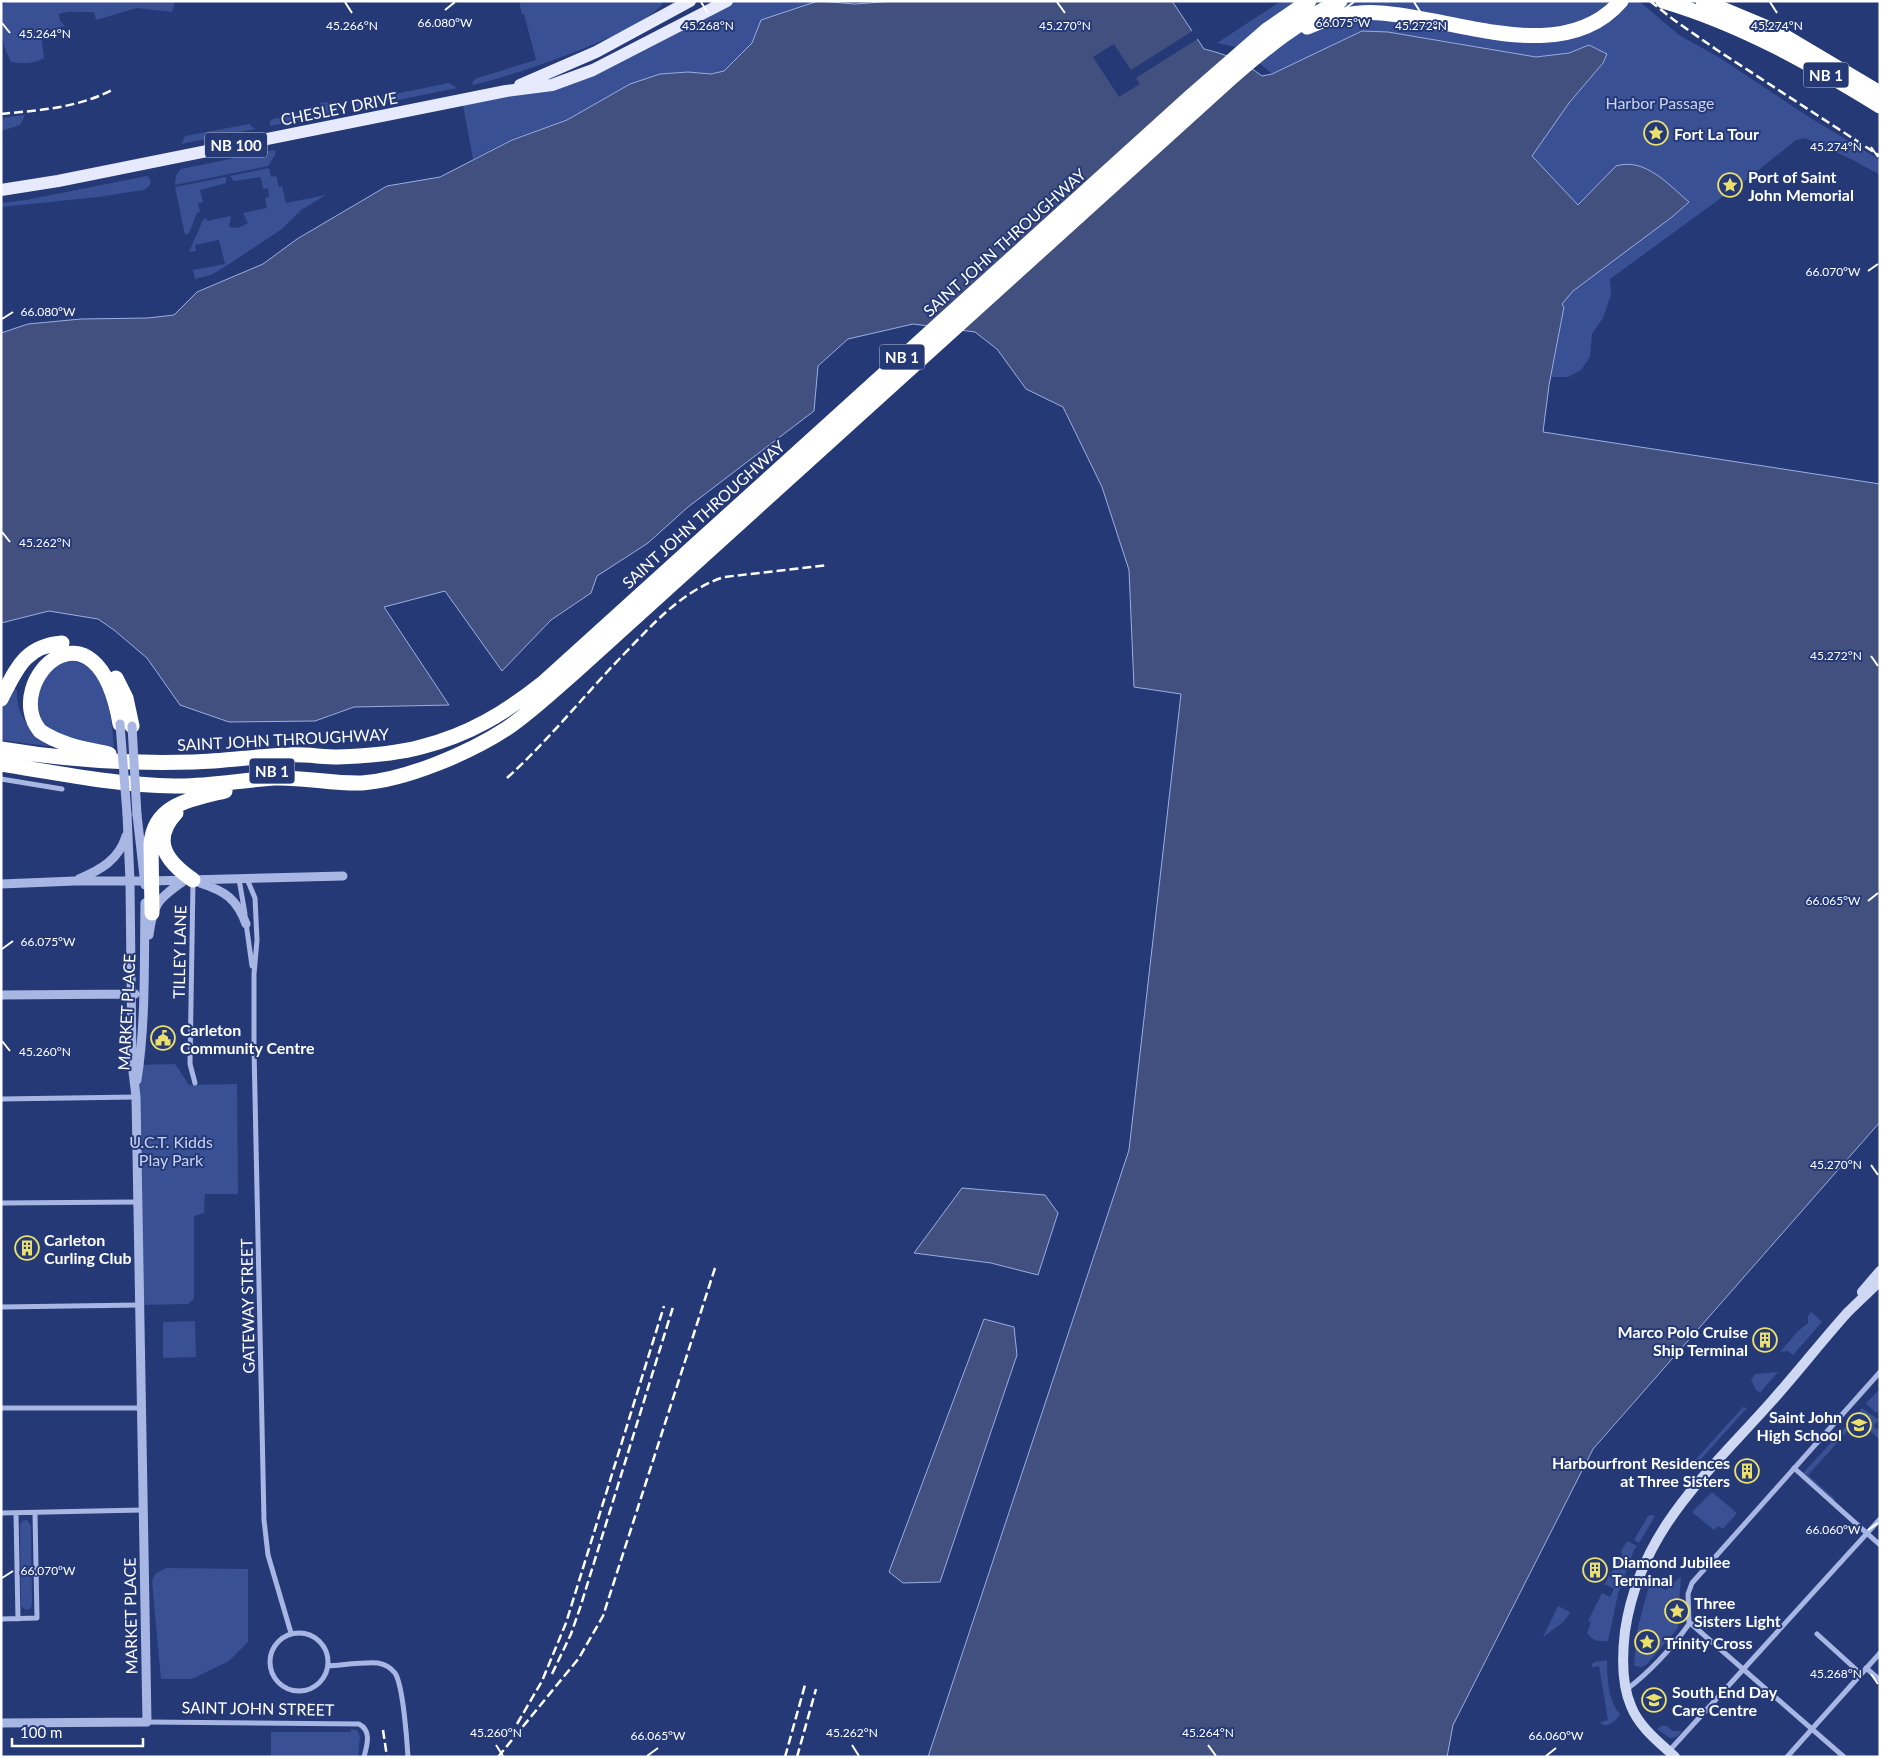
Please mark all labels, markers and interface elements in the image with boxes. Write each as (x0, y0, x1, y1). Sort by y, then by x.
text: 66.080°W (417, 15, 473, 30)
text: 66.075°W (1315, 15, 1371, 30)
text: 45.266°N (326, 18, 378, 33)
text: 45.268°N (682, 18, 734, 33)
text: 45.270°N (1039, 18, 1091, 33)
text: 45.272°N (1395, 18, 1447, 33)
text: 45.274°N (1751, 18, 1803, 33)
text: 45.264°N (19, 26, 71, 41)
road number: NB 1 (1804, 62, 1848, 88)
street label: CHESLEY DRIVE (279, 87, 399, 129)
park label: Harbor Passage (1605, 93, 1715, 112)
place icon: Fort La Tour (1643, 120, 1669, 146)
place label: Fort La Tour (1674, 124, 1759, 143)
road number: NB 100 (205, 132, 267, 158)
text: 45.274°N (1810, 139, 1862, 154)
street label: SAINT JOHN THROUGHWAY (919, 164, 1089, 320)
place label: Port of Saint John Memorial (1748, 167, 1854, 204)
place icon: Port of Saint John Memorial (1717, 172, 1743, 198)
text: 66.070°W (1805, 264, 1861, 279)
text: 66.080°W (20, 304, 76, 319)
road number: NB 1 (880, 344, 924, 370)
street label: SAINT JOHN THROUGHWAY (618, 436, 788, 592)
text: 45.262°N (19, 535, 71, 550)
text: 45.272°N (1810, 648, 1862, 663)
street label: SAINT JOHN THROUGHWAY (177, 724, 389, 754)
road number: NB 1 (250, 758, 294, 784)
text: 66.065°W (1805, 893, 1861, 908)
street label: TILLEY LANE (169, 905, 189, 999)
text: 66.075°W (20, 934, 76, 949)
street label: MARKET PLACE (113, 953, 139, 1071)
place label: Carleton Community Centre (180, 1020, 315, 1057)
public building icon: Carleton Community Centre (150, 1025, 176, 1051)
text: 45.260°N (19, 1044, 71, 1059)
park label: U.C.T. Kidds Play Park (129, 1132, 213, 1169)
text: 45.270°N (1810, 1157, 1862, 1172)
place label: Carleton Curling Club (44, 1230, 132, 1267)
building icon: Carleton Curling Club (14, 1235, 40, 1261)
street label: GATEWAY STREET (236, 1238, 258, 1374)
place label: Marco Polo Cruise Ship Terminal (1618, 1322, 1748, 1359)
building icon: Marco Polo Cruise Ship Terminal (1752, 1327, 1778, 1353)
place label: Saint John High School (1757, 1407, 1842, 1444)
school or university icon: Saint John High School (1846, 1412, 1872, 1438)
place label: Harbourfront Residences at Three Sisters (1552, 1453, 1730, 1490)
building icon: Harbourfront Residences at Three Sisters (1734, 1458, 1760, 1484)
text: 66.060°W (1805, 1522, 1861, 1537)
place label: Diamond Jubilee Terminal (1612, 1552, 1731, 1589)
street label: MARKET PLACE (119, 1557, 141, 1675)
building icon: Diamond Jubilee Terminal (1582, 1557, 1608, 1583)
text: 66.070°W (20, 1563, 76, 1578)
place label: Three Sisters Light (1694, 1593, 1781, 1630)
place icon: Three Sisters Light (1664, 1598, 1690, 1624)
place icon: Trinity Cross (1634, 1629, 1660, 1655)
place label: Trinity Cross (1664, 1633, 1753, 1652)
text: 45.268°N (1810, 1666, 1862, 1681)
place label: South End Day Care Centre (1672, 1682, 1778, 1719)
school or university icon: South End Day Care Centre (1641, 1687, 1667, 1713)
street label: SAINT JOHN STREET (181, 1697, 335, 1719)
scale bar (12, 1716, 144, 1748)
text: 100 m (20, 1723, 62, 1741)
text: 45.260°N (470, 1725, 522, 1740)
text: 45.262°N (826, 1725, 878, 1740)
text: 45.264°N (1182, 1725, 1234, 1740)
text: 66.065°W (630, 1728, 686, 1743)
text: 66.060°W (1528, 1728, 1584, 1743)

